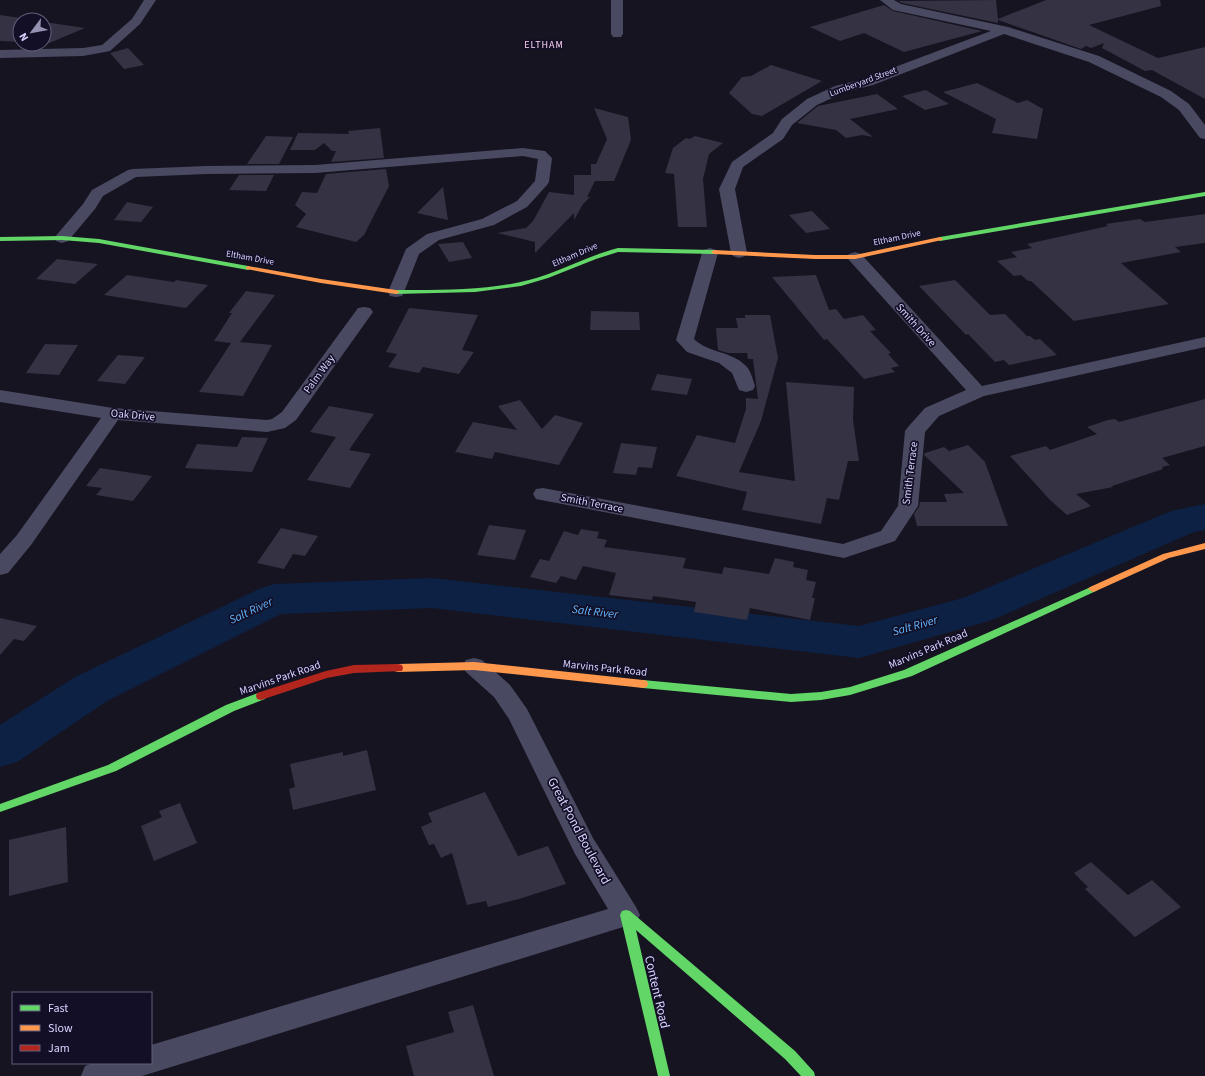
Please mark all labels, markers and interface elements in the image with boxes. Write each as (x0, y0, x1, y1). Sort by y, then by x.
north arrow (12, 12, 52, 52)
text: N (16, 30, 32, 44)
district label: ELTHAM (524, 38, 564, 52)
street label: Lumberyard Street (828, 64, 898, 100)
street label: Eltham Drive (872, 227, 922, 249)
street label: Eltham Drive (550, 239, 600, 270)
street label: Eltham Drive (225, 247, 275, 269)
street label: Smith Drive (893, 300, 940, 350)
street label: Palm Way (300, 352, 338, 396)
street label: Oak Drive (110, 406, 156, 424)
street label: Smith Terrace (899, 440, 921, 505)
street label: Smith Terrace (559, 490, 625, 517)
water label: Salt River (226, 593, 276, 629)
water label: Salt River (571, 601, 620, 623)
water label: Salt River (890, 611, 941, 641)
street label: Marvins Park Road (886, 626, 970, 672)
street label: Marvins Park Road (562, 656, 648, 680)
street label: Marvins Park Road (238, 657, 322, 699)
street label: Great Pond Boulevard (543, 774, 615, 888)
street label: Content Road (640, 954, 674, 1030)
legend (12, 992, 152, 1064)
text: Fast (48, 1000, 68, 1017)
text: Slow (48, 1020, 73, 1037)
text: Jam (48, 1040, 70, 1057)

